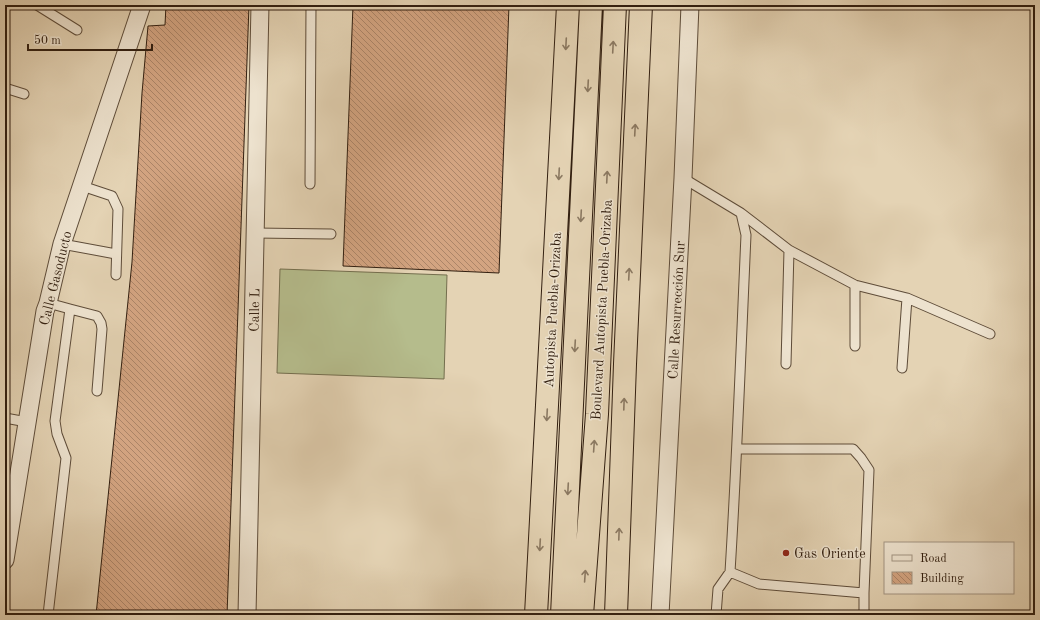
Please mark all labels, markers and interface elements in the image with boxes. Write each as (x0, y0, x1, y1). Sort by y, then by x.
scale bar (28, 26, 152, 52)
text: 50 m (34, 34, 61, 47)
one-way arrow (562, 37, 569, 50)
one-way arrow (609, 41, 617, 54)
one-way arrow (584, 79, 591, 92)
one-way arrow (632, 124, 639, 137)
one-way arrow (555, 167, 563, 180)
one-way arrow (603, 171, 611, 184)
street label: Boulevard Autopista Puebla-Orizaba (589, 199, 615, 421)
one-way arrow (578, 209, 585, 222)
street label: Calle Gasoducto (37, 229, 75, 327)
street label: Autopista Puebla-Orizaba (542, 232, 564, 388)
street label: Calle Resurrección Sur (666, 240, 688, 380)
one-way arrow (625, 268, 633, 281)
street label: Calle L (248, 288, 262, 332)
one-way arrow (572, 339, 579, 352)
one-way arrow (620, 398, 627, 411)
one-way arrow (543, 408, 550, 421)
one-way arrow (591, 440, 598, 453)
one-way arrow (565, 482, 572, 495)
one-way arrow (615, 528, 622, 541)
one-way arrow (536, 538, 544, 551)
legend (884, 542, 1014, 594)
place label: Gas Oriente (794, 547, 866, 561)
marker: Gas Oriente (781, 548, 791, 558)
text: Road (920, 553, 947, 565)
one-way arrow (581, 570, 588, 583)
text: Building (920, 573, 964, 585)

